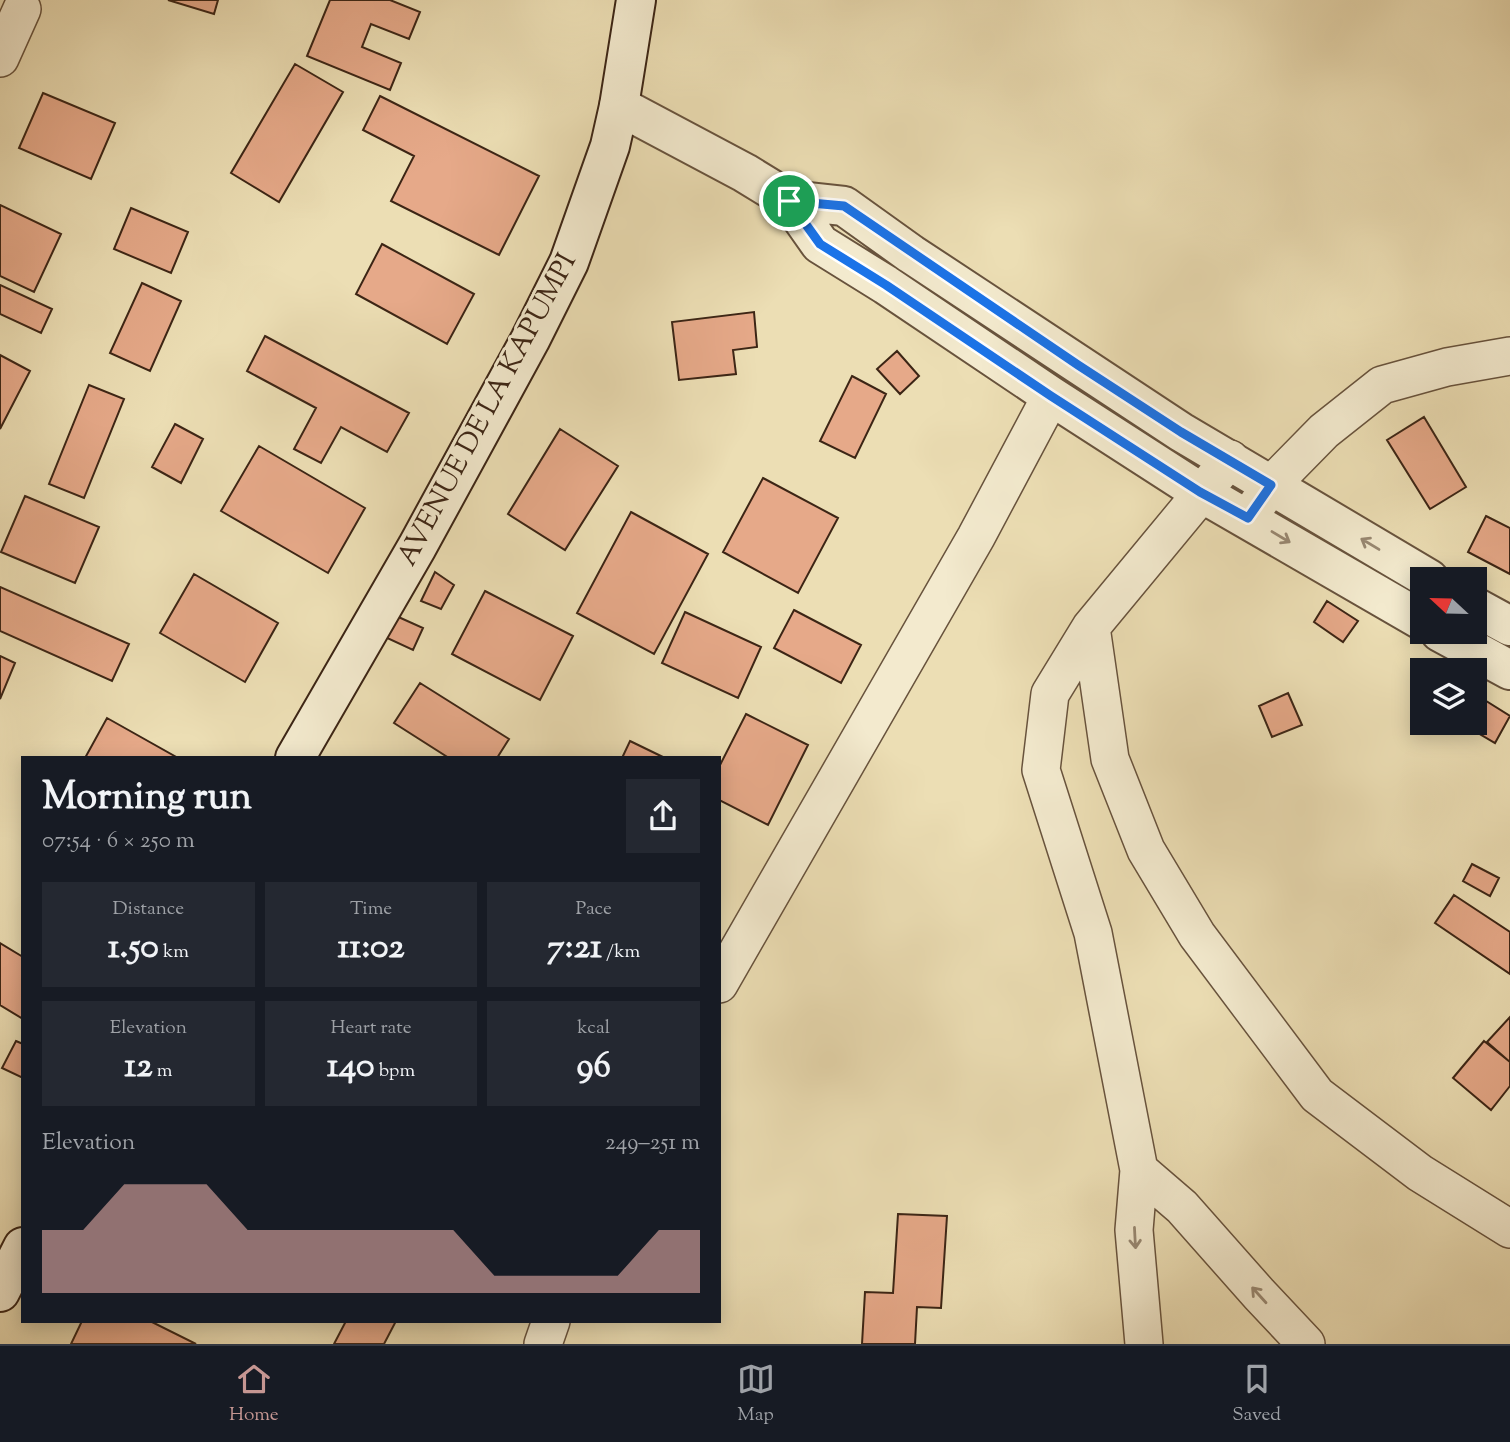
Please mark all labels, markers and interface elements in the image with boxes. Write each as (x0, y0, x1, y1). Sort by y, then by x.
pin (759, 171, 819, 231)
icon: arrive (770, 182, 808, 220)
street label: AVENUE DE LA KAPUMPI (388, 246, 588, 574)
one-way arrow (1270, 531, 1290, 545)
one-way arrow (1361, 537, 1381, 551)
north arrow (1410, 567, 1488, 644)
map controls (1410, 567, 1487, 735)
button: layers (1410, 658, 1487, 735)
text: Morning run (42, 772, 252, 826)
button: share (626, 779, 700, 853)
text: 07:54 · 6 × 250 m (42, 825, 195, 858)
text: Distance (113, 896, 184, 923)
text: Time (350, 896, 392, 923)
text: Pace (575, 896, 612, 923)
text: 1.50 (108, 923, 159, 974)
text: 11:02 (337, 923, 405, 974)
text: 7:21 (547, 923, 602, 974)
text: km (159, 939, 189, 966)
text: /km (602, 939, 640, 966)
text: Elevation (110, 1015, 187, 1042)
text: Heart rate (330, 1015, 412, 1042)
text: kcal (577, 1015, 610, 1042)
text: 12 (124, 1042, 153, 1093)
text: 140 (327, 1042, 375, 1093)
text: 96 (576, 1042, 611, 1093)
text: m (153, 1058, 172, 1085)
text: bpm (375, 1058, 415, 1085)
text: Elevation (42, 1127, 135, 1160)
text: 249–251 m (605, 1127, 700, 1160)
one-way arrow (1129, 1227, 1142, 1250)
one-way arrow (1252, 1286, 1268, 1304)
tab: Home (229, 1360, 279, 1429)
tab: Map (737, 1360, 775, 1429)
tab: Saved (1232, 1360, 1281, 1429)

